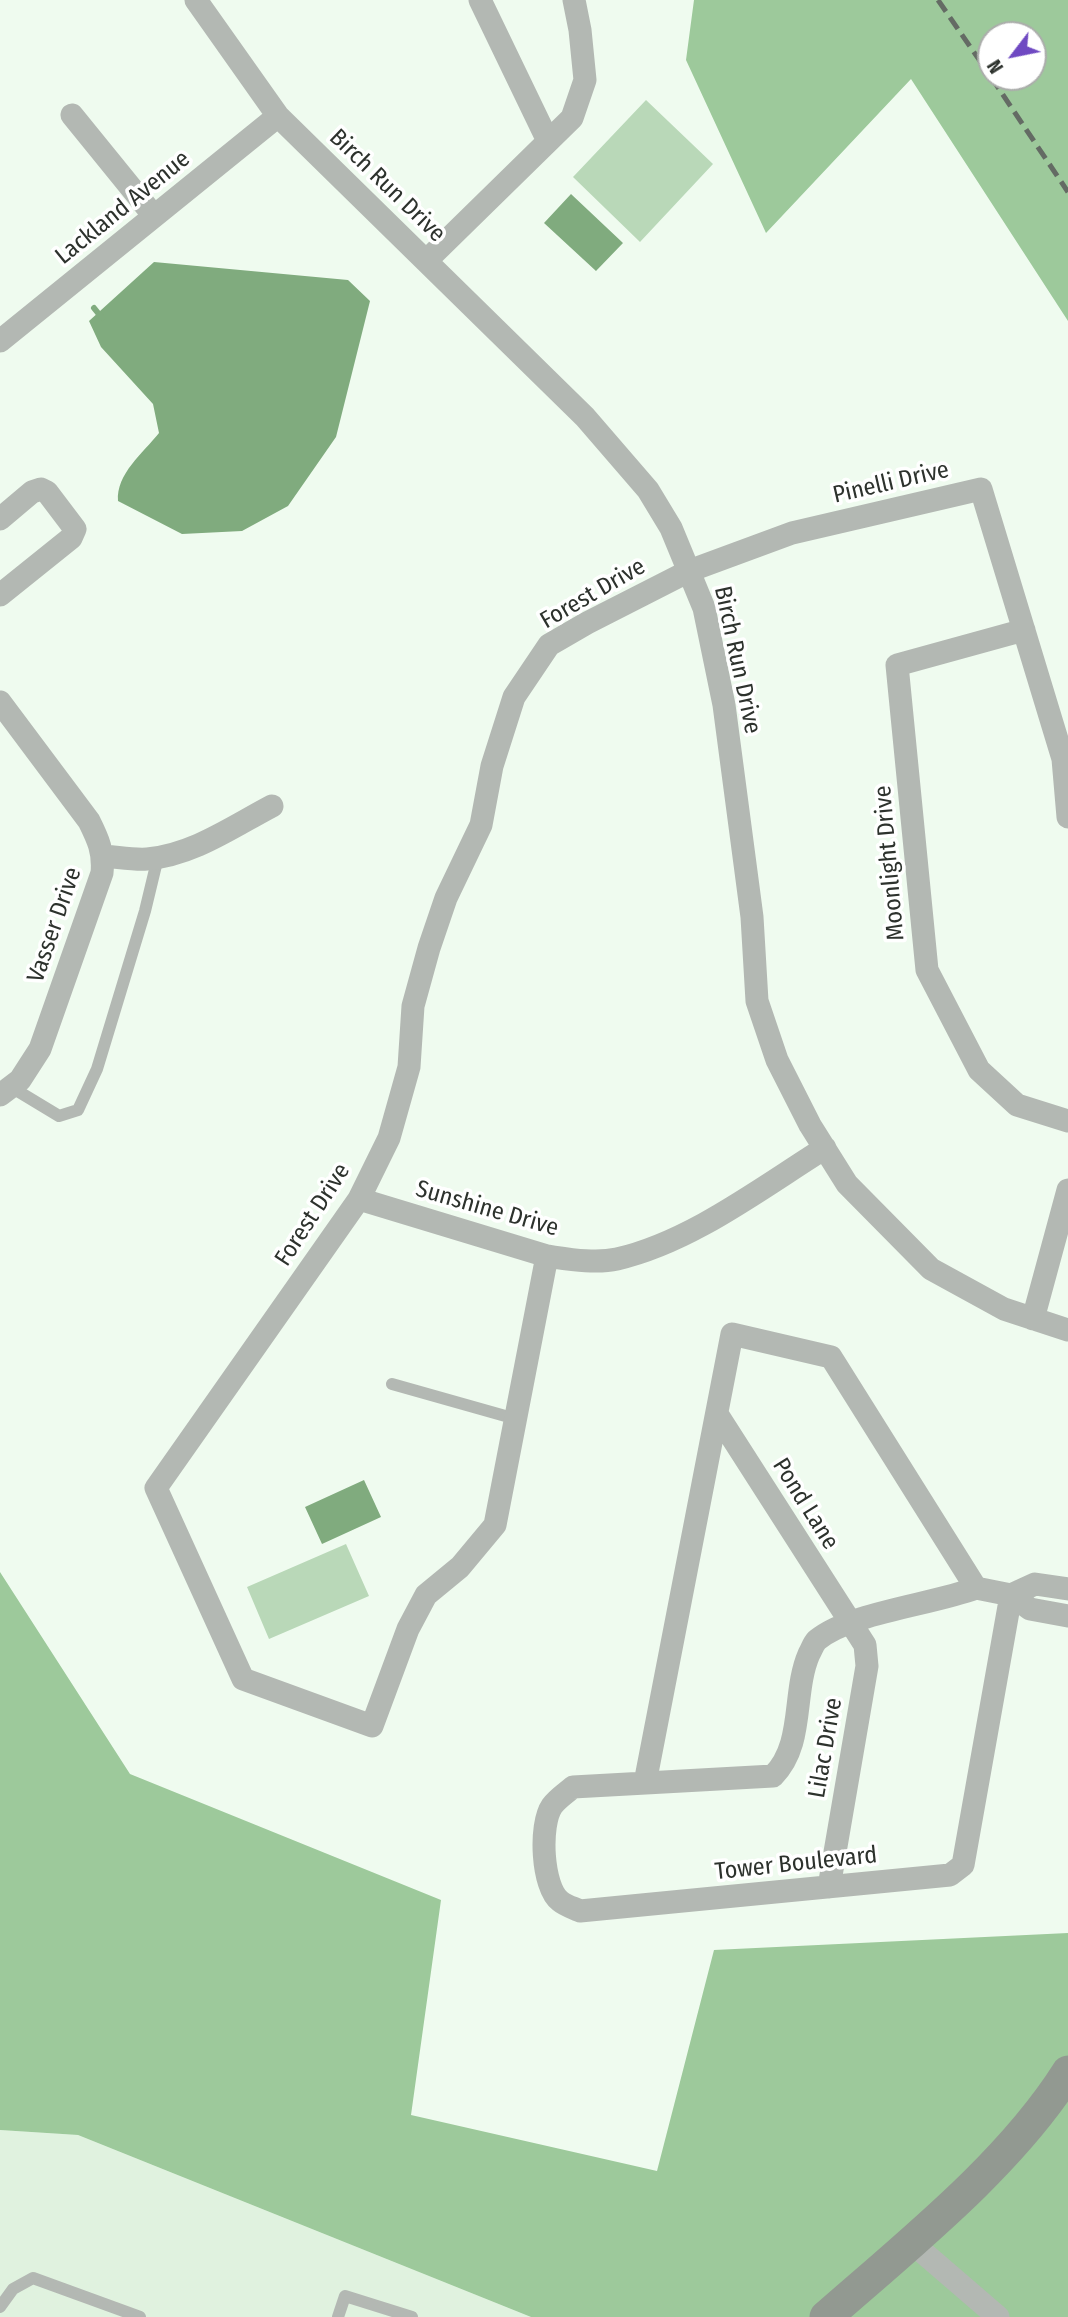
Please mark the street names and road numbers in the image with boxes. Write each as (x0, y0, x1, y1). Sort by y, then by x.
street label: Birch Run Drive (323, 123, 451, 249)
street label: Lackland Avenue (50, 145, 196, 271)
street label: Pinelli Drive (830, 456, 952, 510)
street label: Forest Drive (535, 552, 651, 636)
street label: Birch Run Drive (707, 584, 767, 736)
street label: Moonlight Drive (869, 784, 911, 942)
street label: Vasser Drive (22, 864, 88, 986)
street label: Forest Drive (269, 1158, 357, 1272)
street label: Sunshine Drive (412, 1175, 562, 1243)
street label: Pond Lane (766, 1453, 844, 1555)
street label: Lilac Drive (803, 1696, 849, 1800)
street label: Tower Boulevard (713, 1841, 879, 1887)

